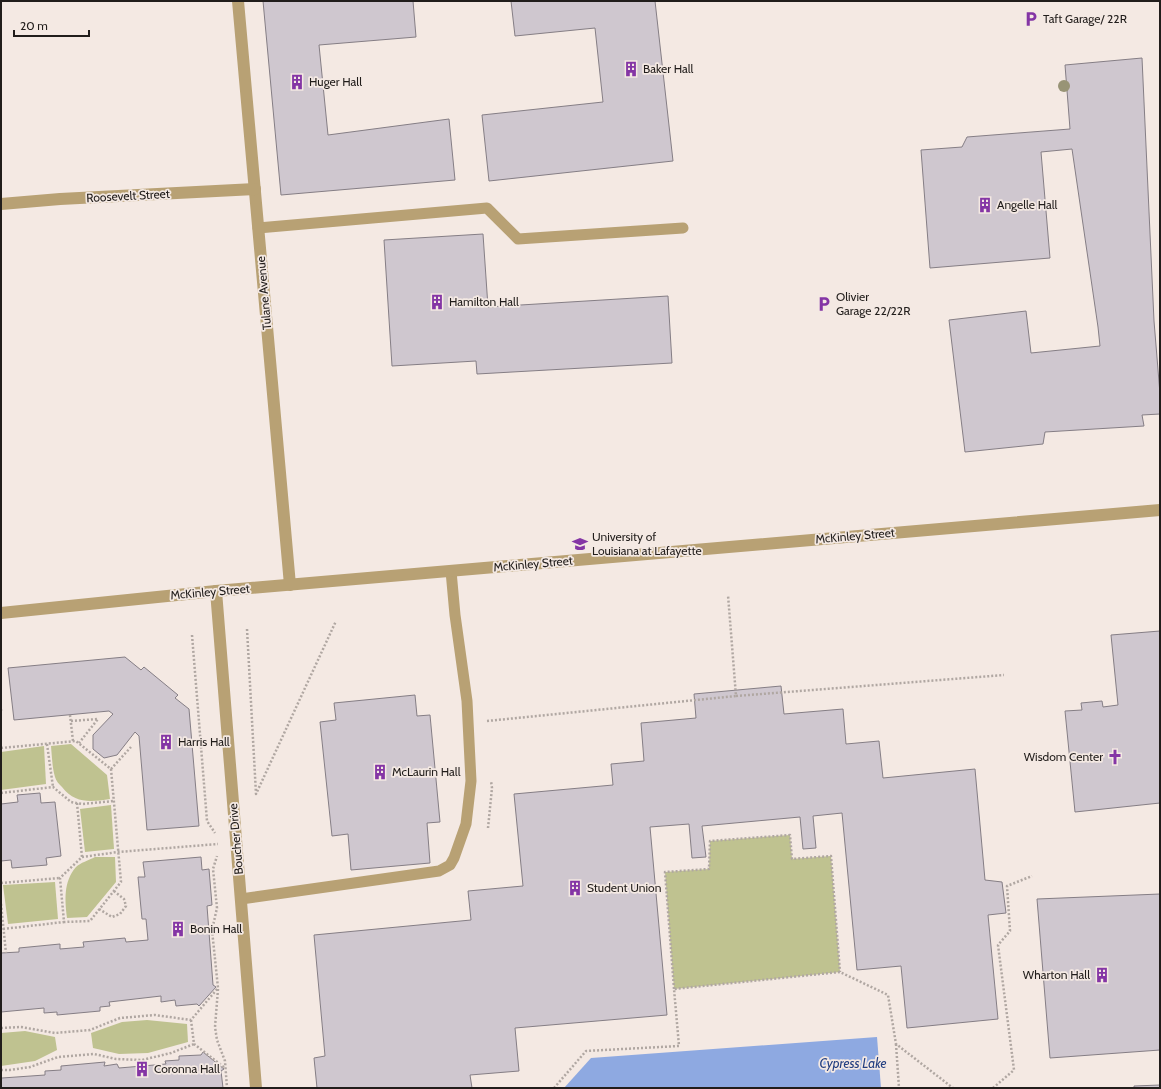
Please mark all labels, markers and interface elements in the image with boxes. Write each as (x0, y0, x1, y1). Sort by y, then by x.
parking icon: Taft Garage/ 22R (1022, 10, 1040, 28)
place label: Taft Garage/ 22R (1043, 11, 1128, 26)
scale bar (14, 12, 89, 38)
text: 20 m (20, 18, 48, 33)
building icon: Baker Hall (622, 60, 640, 78)
place label: Baker Hall (643, 61, 694, 76)
building icon: Huger Hall (288, 73, 306, 91)
place label: Huger Hall (309, 74, 362, 89)
street label: Roosevelt Street (86, 186, 170, 205)
building icon: Angelle Hall (976, 196, 994, 214)
place label: Angelle Hall (997, 197, 1058, 212)
street label: Tulane Avenue (253, 256, 274, 330)
place label: Olivier Garage 22/22R (836, 289, 911, 318)
building icon: Hamilton Hall (428, 293, 446, 311)
place label: Hamilton Hall (449, 294, 519, 309)
parking icon: Olivier Garage 22/22R (815, 295, 833, 313)
street label: McKinley Street (815, 525, 895, 546)
place label: University of Louisiana at Lafayette (592, 529, 702, 558)
school or university icon: University of Louisiana at Lafayette (571, 535, 589, 553)
street label: McKinley Street (493, 553, 573, 574)
street label: McKinley Street (170, 581, 250, 602)
building icon: Harris Hall (157, 733, 175, 751)
place label: Harris Hall (178, 734, 230, 749)
church icon: Wisdom Center (1106, 748, 1124, 766)
place label: Wisdom Center (1024, 749, 1103, 764)
building icon: McLaurin Hall (371, 763, 389, 781)
place label: McLaurin Hall (392, 764, 461, 779)
street label: Boucher Drive (225, 803, 246, 875)
building icon: Student Union (566, 879, 584, 897)
place label: Student Union (587, 880, 662, 895)
building icon: Bonin Hall (169, 920, 187, 938)
place label: Bonin Hall (190, 921, 242, 936)
building icon: Wharton Hall (1093, 966, 1111, 984)
place label: Wharton Hall (1023, 967, 1090, 982)
water label: Cypress Lake (819, 1055, 887, 1071)
building icon: Coronna Hall (133, 1060, 151, 1078)
place label: Coronna Hall (154, 1061, 220, 1076)

